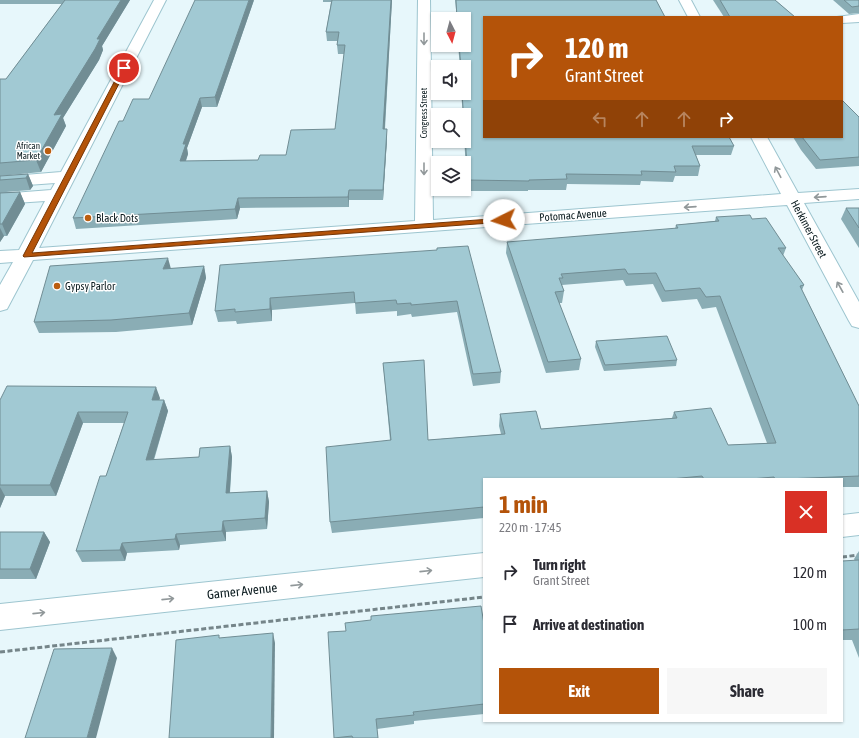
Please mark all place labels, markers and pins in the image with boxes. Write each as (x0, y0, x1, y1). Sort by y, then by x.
pin (107, 51, 141, 85)
place label: African Market (17, 141, 40, 161)
marker: African Market (43, 146, 53, 156)
place label: Black Dots (96, 212, 138, 224)
marker: Black Dots (83, 213, 93, 223)
place label: Gypsy Parlor (65, 280, 116, 292)
marker: Gypsy Parlor (52, 281, 62, 291)

